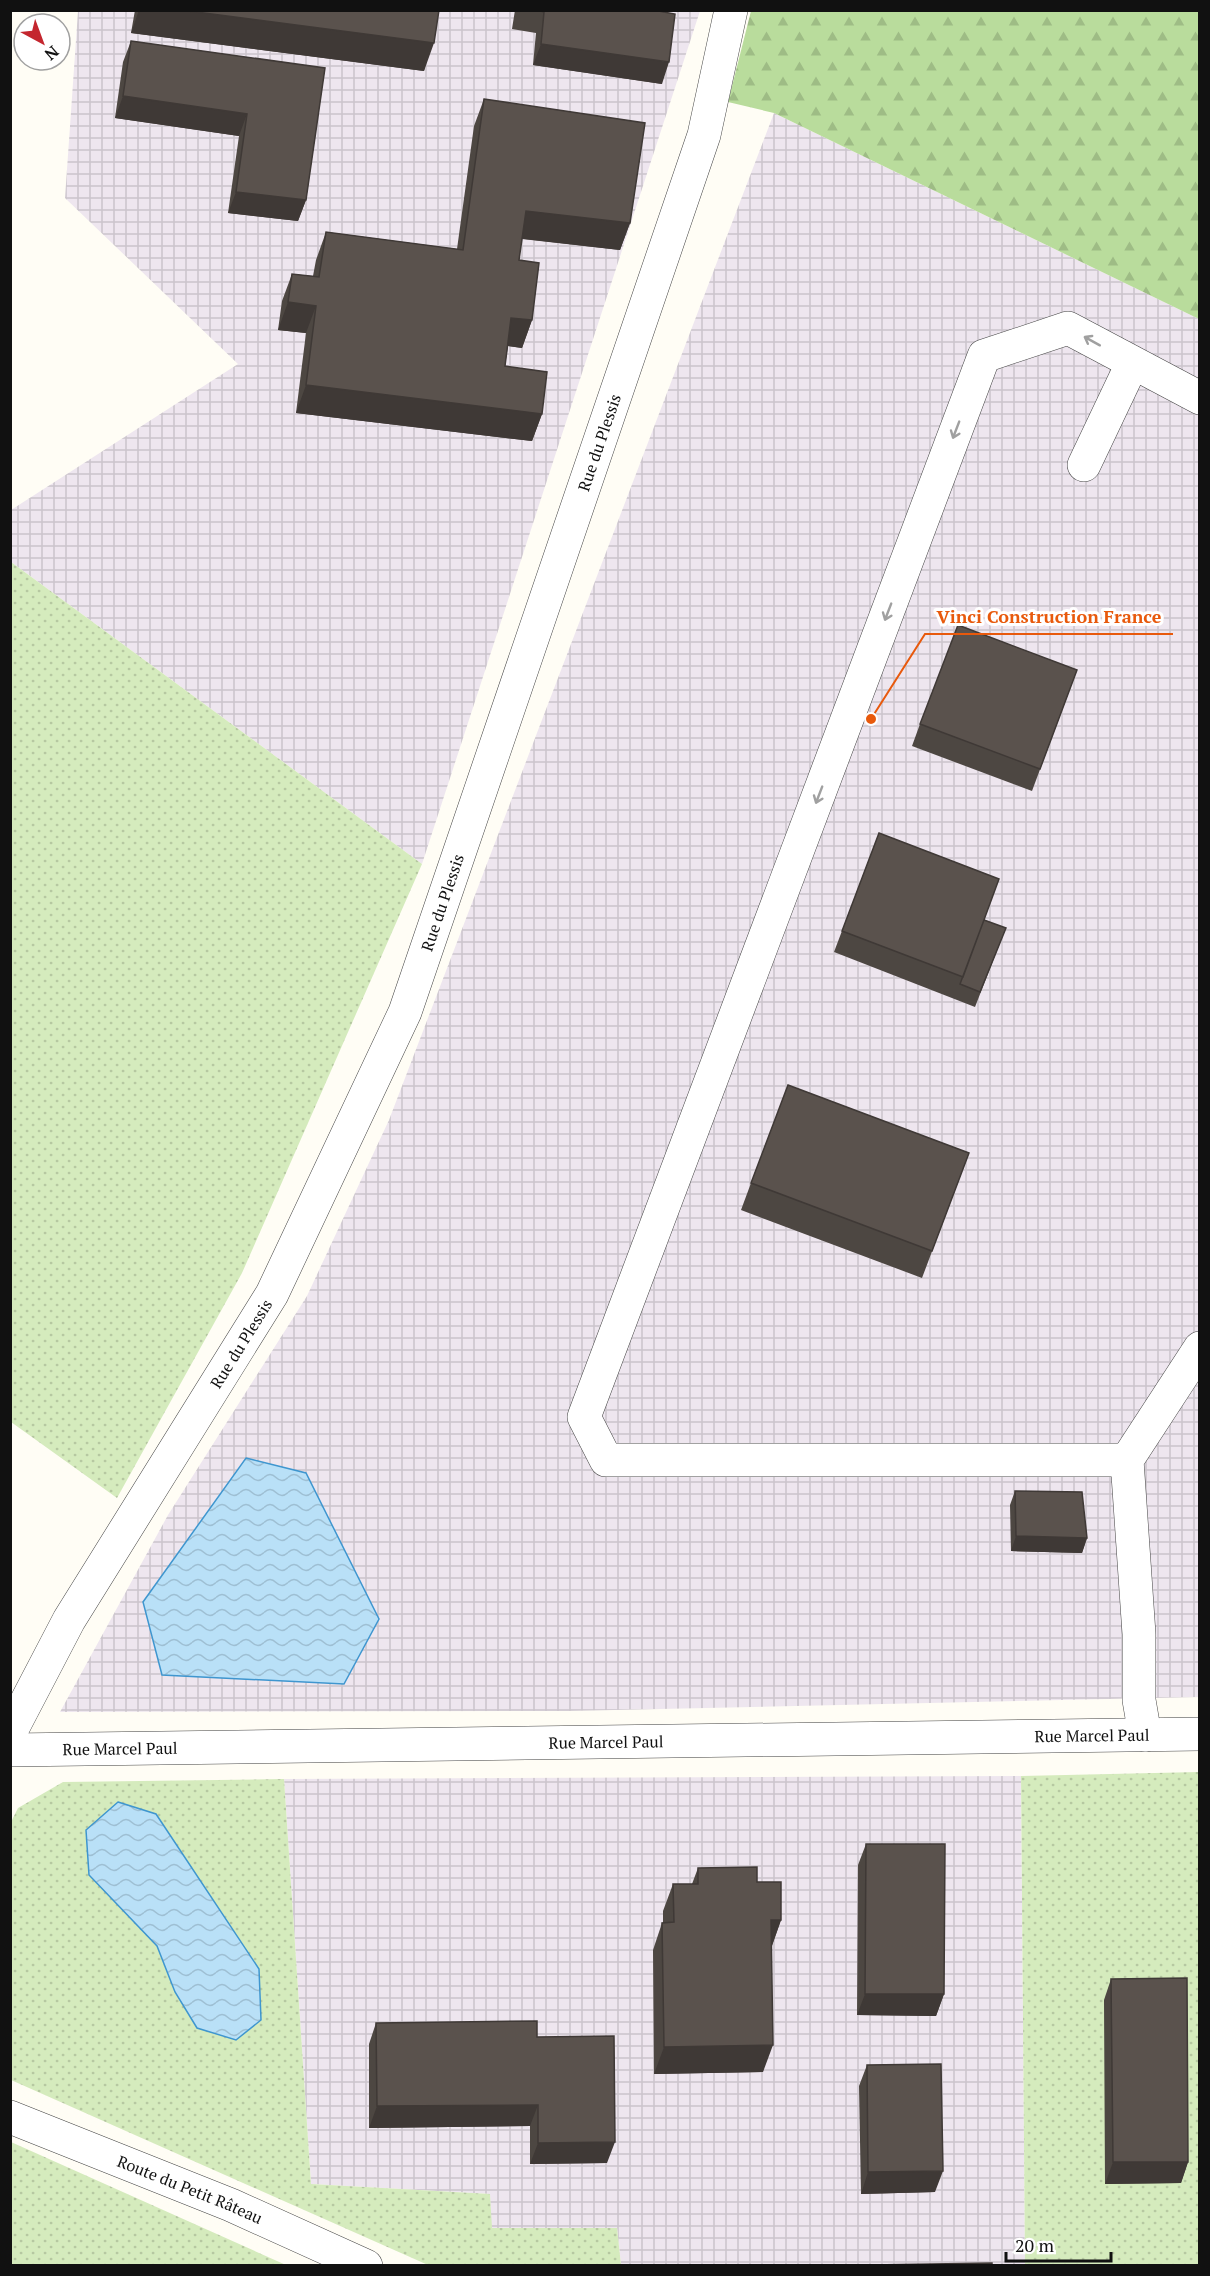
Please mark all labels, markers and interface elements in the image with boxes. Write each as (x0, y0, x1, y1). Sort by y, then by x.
north arrow (12, 12, 72, 72)
text: N (40, 41, 64, 66)
one-way arrow (1084, 335, 1101, 347)
street label: Rue du Plessis (572, 391, 626, 494)
one-way arrow (950, 420, 961, 439)
callout: Vinci Construction France (925, 598, 1173, 634)
one-way arrow (881, 603, 892, 621)
text: Vinci Construction France (937, 604, 1162, 628)
one-way arrow (812, 785, 823, 804)
street label: Rue du Plessis (416, 851, 469, 954)
street label: Rue du Plessis (205, 1295, 277, 1393)
street label: Rue Marcel Paul (1034, 1724, 1150, 1747)
street label: Rue Marcel Paul (548, 1730, 664, 1754)
street label: Rue Marcel Paul (62, 1737, 178, 1760)
street label: Route du Petit Râteau (114, 2150, 266, 2229)
scale bar (1006, 2225, 1111, 2263)
text: 20 m (1015, 2233, 1055, 2257)

